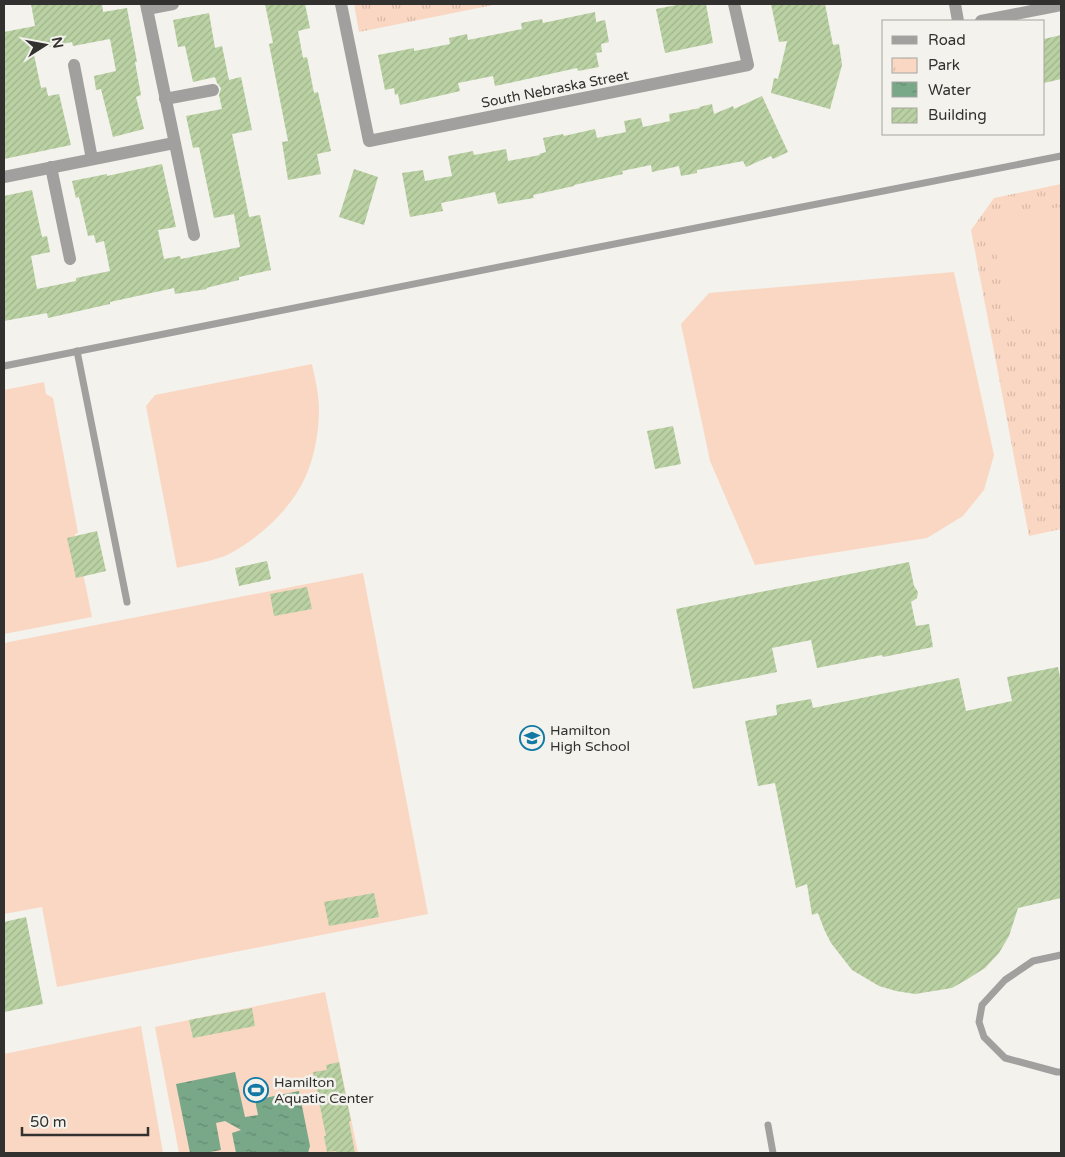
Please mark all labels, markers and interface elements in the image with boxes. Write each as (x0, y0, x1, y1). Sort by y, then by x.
north arrow (20, 20, 70, 70)
legend (882, 20, 1045, 135)
text: Road (928, 31, 966, 49)
text: N (48, 35, 67, 50)
text: Park (928, 56, 960, 74)
street label: South Nebraska Street (480, 66, 631, 112)
text: Water (928, 81, 971, 99)
text: Building (928, 106, 987, 124)
place label: Hamilton High School (550, 722, 630, 755)
school or university icon: Hamilton High School (519, 725, 545, 751)
place label: Hamilton Aquatic Center (274, 1074, 374, 1107)
sports icon: Hamilton Aquatic Center (243, 1077, 269, 1103)
scale bar (22, 1104, 149, 1136)
text: 50 m (30, 1113, 67, 1131)

